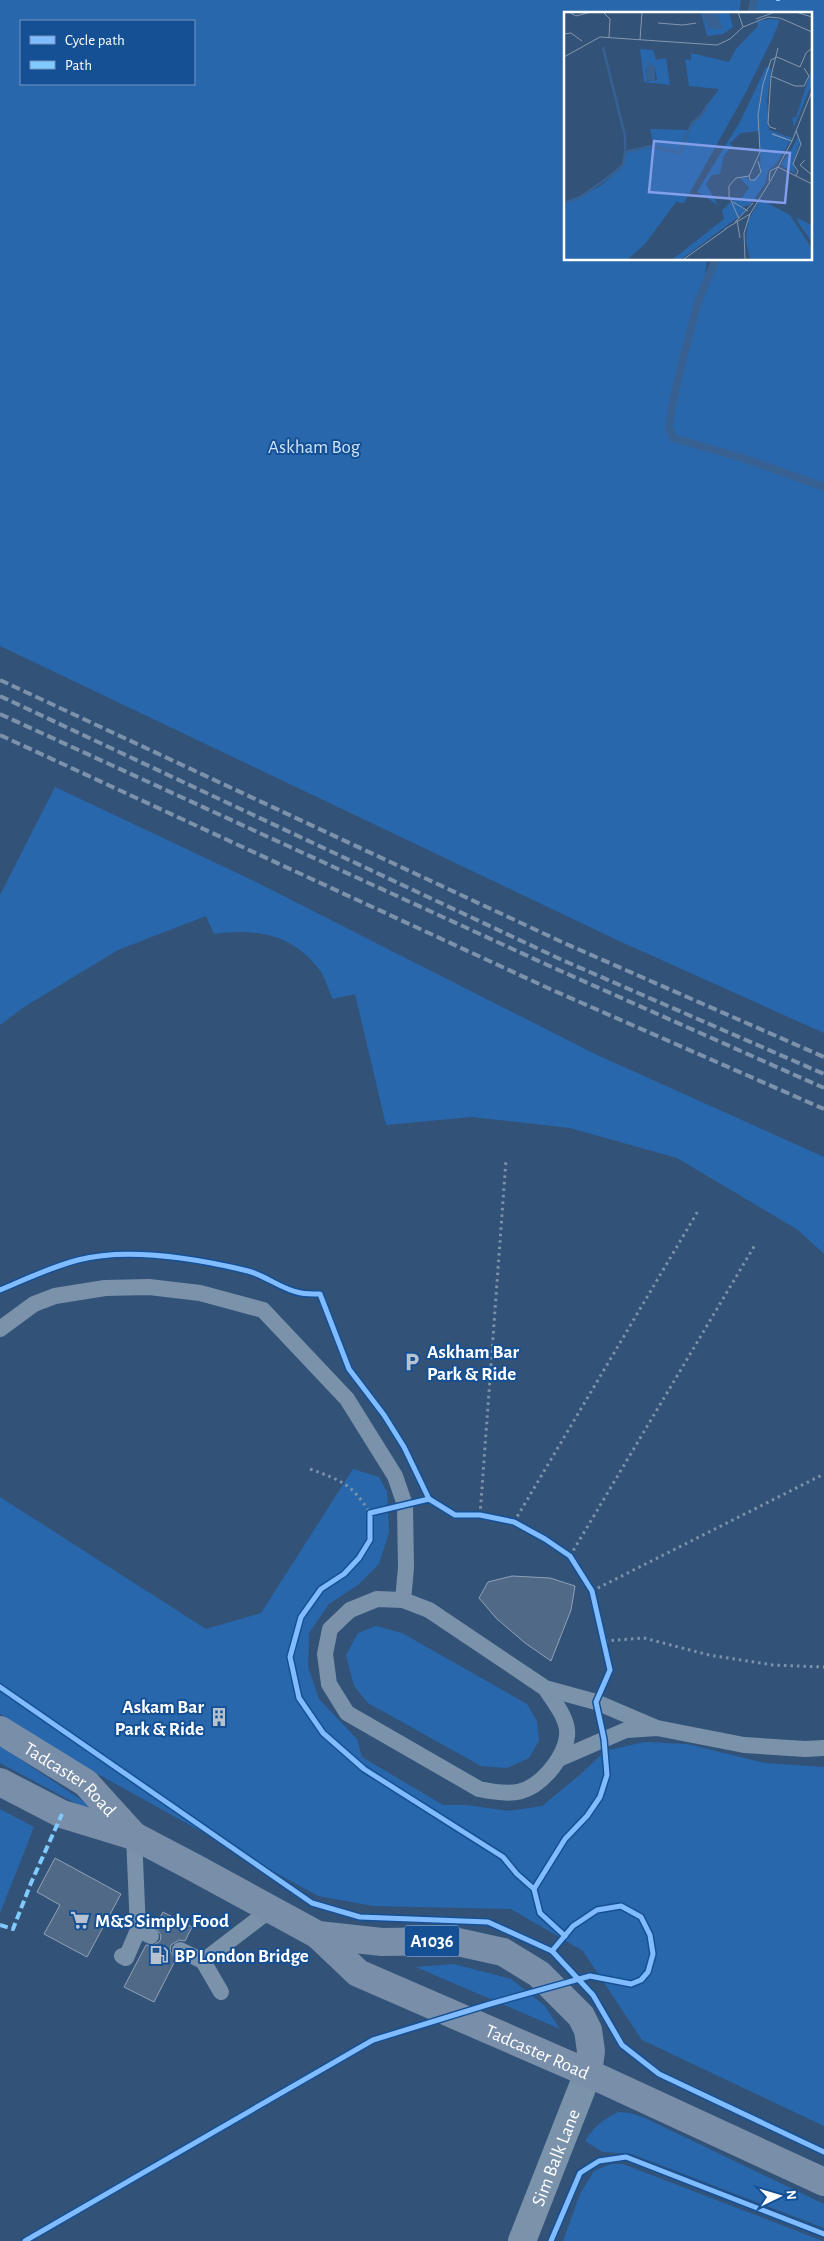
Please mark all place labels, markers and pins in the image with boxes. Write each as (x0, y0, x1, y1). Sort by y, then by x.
place label: Askham Bar Park & Ride (427, 1343, 519, 1384)
parking icon: Askham Bar Park & Ride (401, 1351, 423, 1373)
place label: Askam Bar Park & Ride (115, 1698, 204, 1739)
building icon: Askam Bar Park & Ride (208, 1706, 230, 1728)
supermarket icon: M&S Simply Food (69, 1909, 91, 1931)
place label: M&S Simply Food (95, 1912, 229, 1931)
fuel station icon: BP London Bridge (148, 1944, 170, 1966)
place label: BP London Bridge (174, 1947, 309, 1966)

